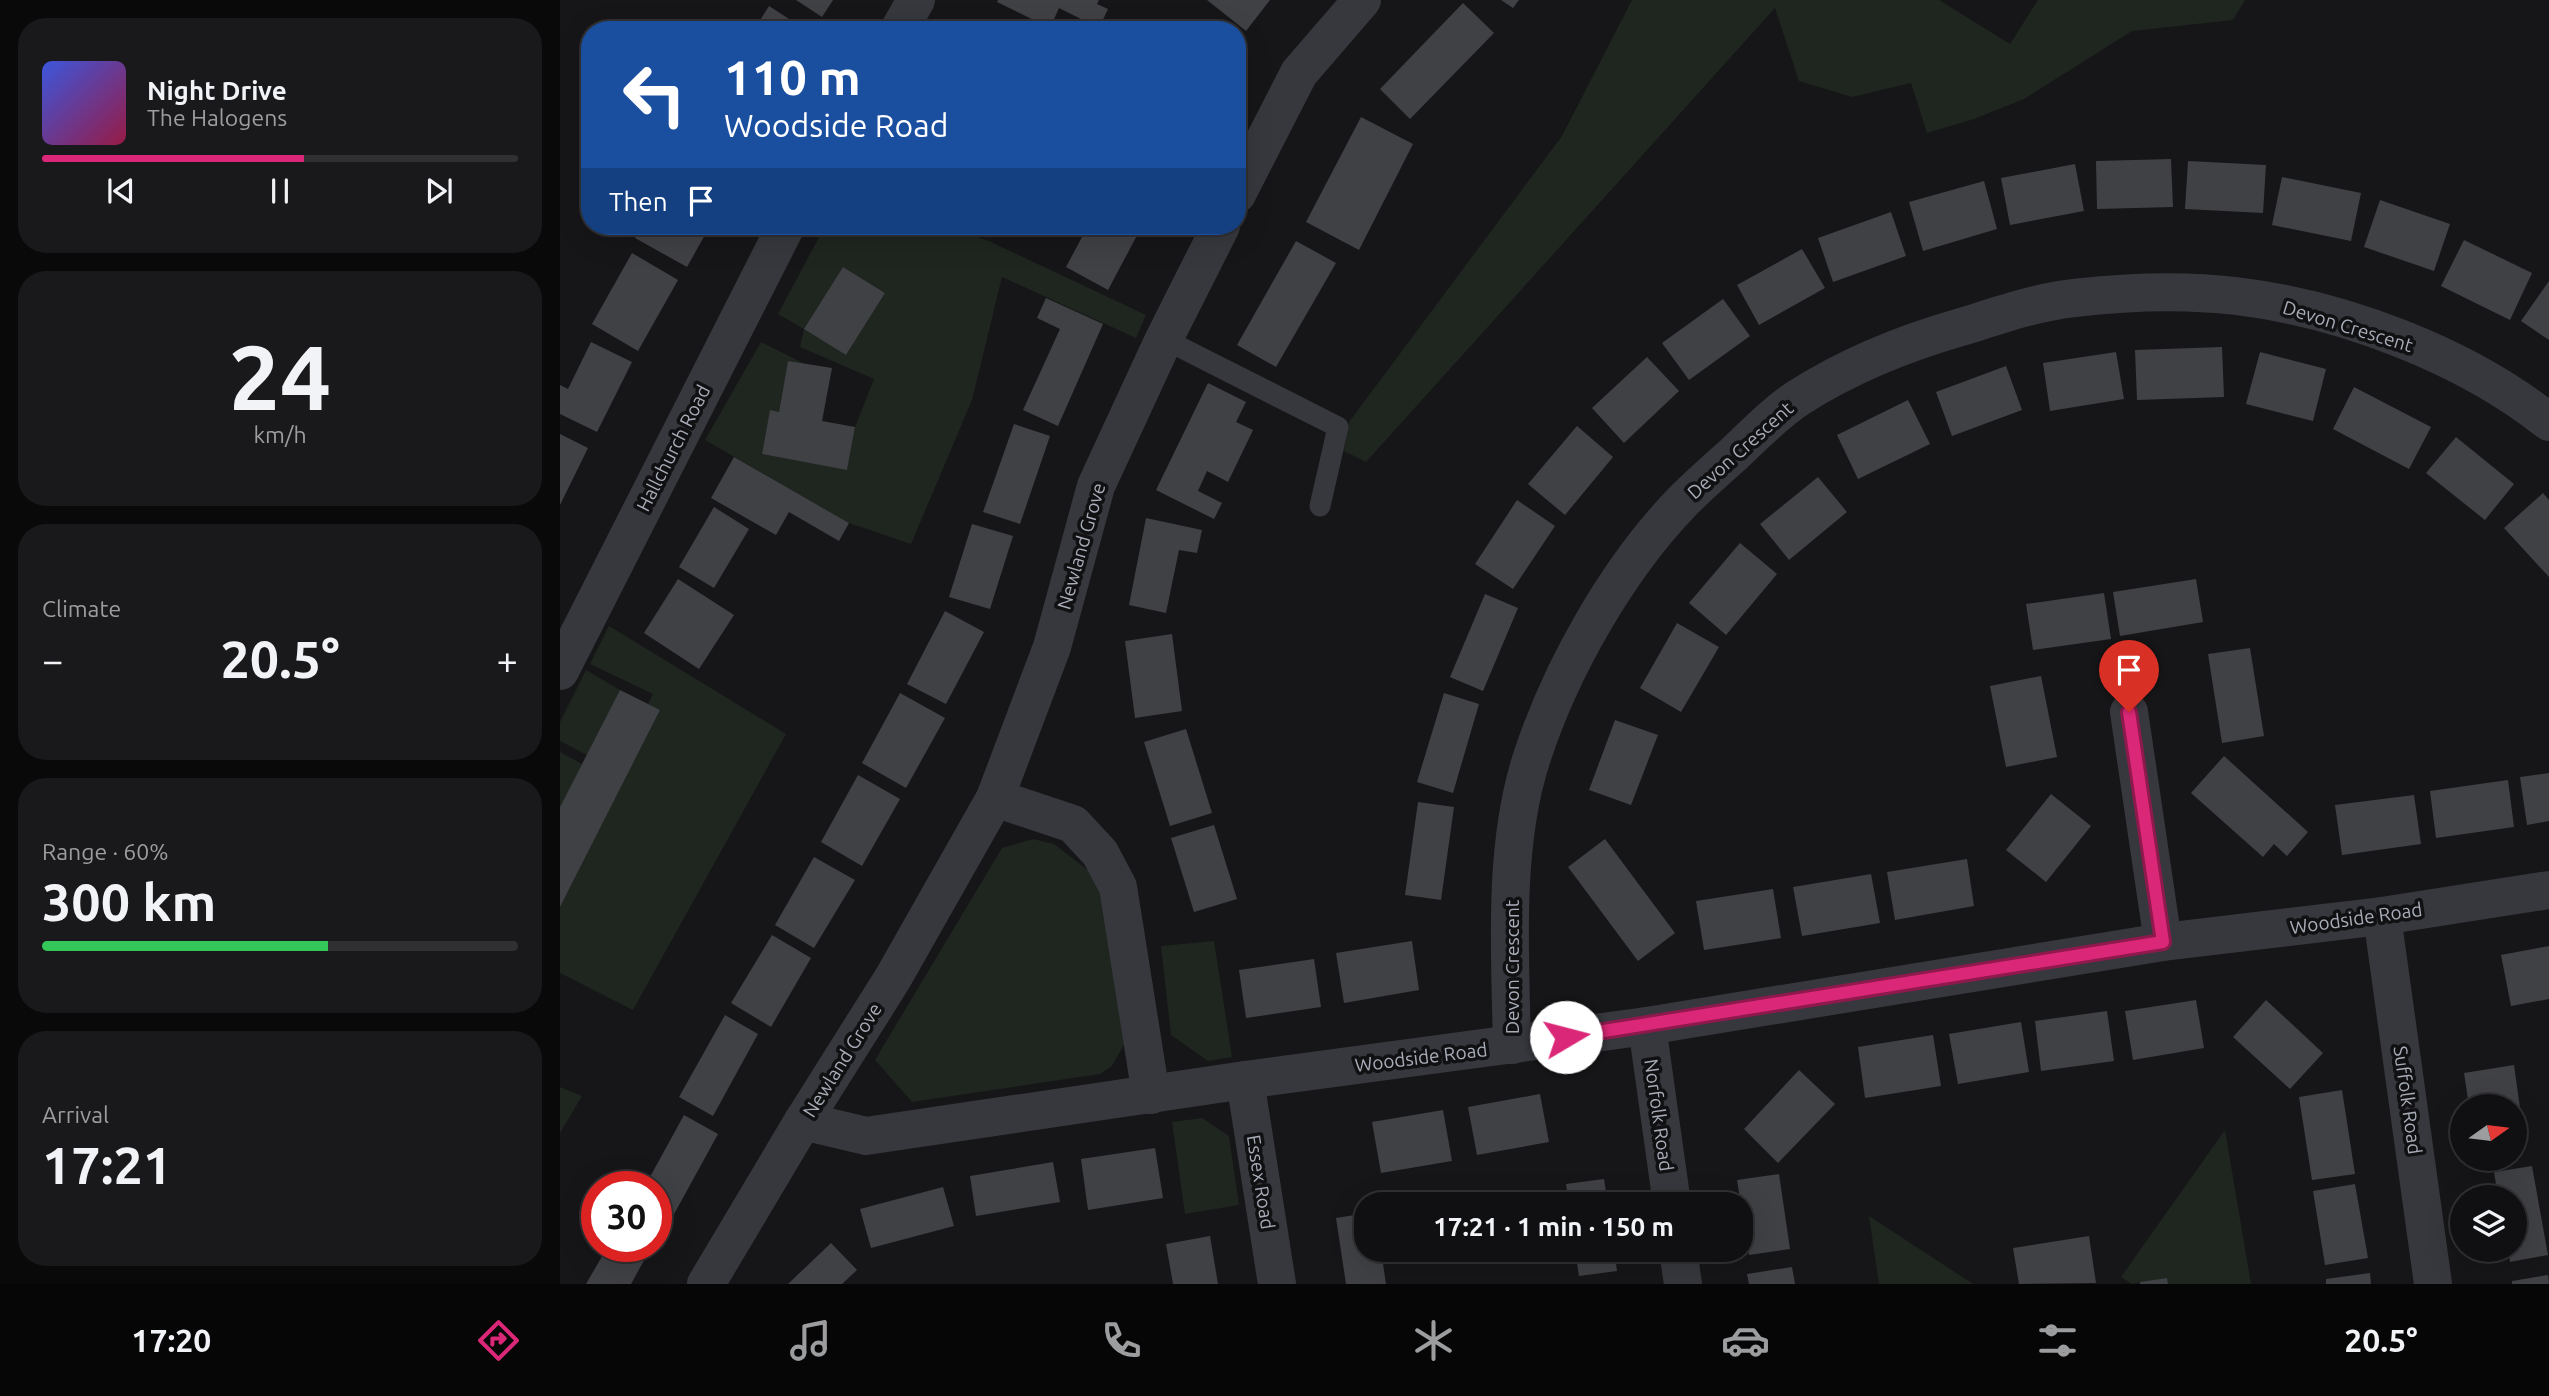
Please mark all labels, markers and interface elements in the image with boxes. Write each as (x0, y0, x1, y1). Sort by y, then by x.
icon: left (609, 49, 700, 140)
text: 110 m (724, 49, 861, 104)
text: Night Drive (147, 76, 287, 105)
text: The Halogens (147, 105, 287, 130)
text: Woodside Road (724, 107, 948, 143)
icon: previous (102, 172, 140, 210)
icon: pause (261, 172, 299, 210)
icon: next (420, 172, 458, 210)
icon: arrive (682, 182, 720, 220)
text: Then (609, 187, 668, 216)
street label: Devon Crescent (2280, 296, 2416, 356)
text: 24 (229, 325, 331, 427)
street label: Hallchurch Road (632, 381, 714, 515)
street label: Devon Crescent (1683, 396, 1798, 503)
text: km/h (253, 422, 307, 447)
street label: Newland Grove (1052, 480, 1110, 612)
text: Climate (42, 596, 121, 621)
text: 20.5° (220, 630, 340, 688)
text: − (42, 639, 63, 681)
text: + (497, 639, 518, 681)
pin (2099, 640, 2159, 712)
icon: arrive (2110, 651, 2148, 689)
text: Range · 60% (42, 839, 169, 864)
text: 300 km (42, 873, 216, 931)
street label: Woodside Road (2288, 898, 2424, 938)
street label: Devon Crescent (1501, 899, 1523, 1034)
street label: Newland Grove (798, 999, 886, 1121)
position arrow (1529, 1000, 1603, 1074)
street label: Woodside Road (1354, 1038, 1488, 1076)
street label: Suffolk Road (2390, 1044, 2426, 1156)
street label: Norfolk Road (1640, 1058, 1678, 1172)
north arrow (2450, 1094, 2527, 1171)
map controls (2450, 1094, 2527, 1262)
text: Arrival (42, 1102, 109, 1127)
street label: Essex Road (1243, 1133, 1279, 1231)
text: 17:21 (42, 1136, 172, 1194)
speed limit sign: 30 (581, 1171, 672, 1262)
button: layers (2450, 1185, 2527, 1262)
text: 17:21 · 1 min · 150 m (1433, 1212, 1674, 1241)
icon: directions (474, 1316, 523, 1365)
icon: music (786, 1316, 835, 1365)
icon: phone (1097, 1316, 1146, 1365)
icon: climate (1409, 1316, 1458, 1365)
icon: car (1721, 1316, 1770, 1365)
icon: filters (2033, 1316, 2082, 1365)
text: 17:20 (131, 1322, 211, 1358)
text: 20.5° (2344, 1322, 2418, 1358)

